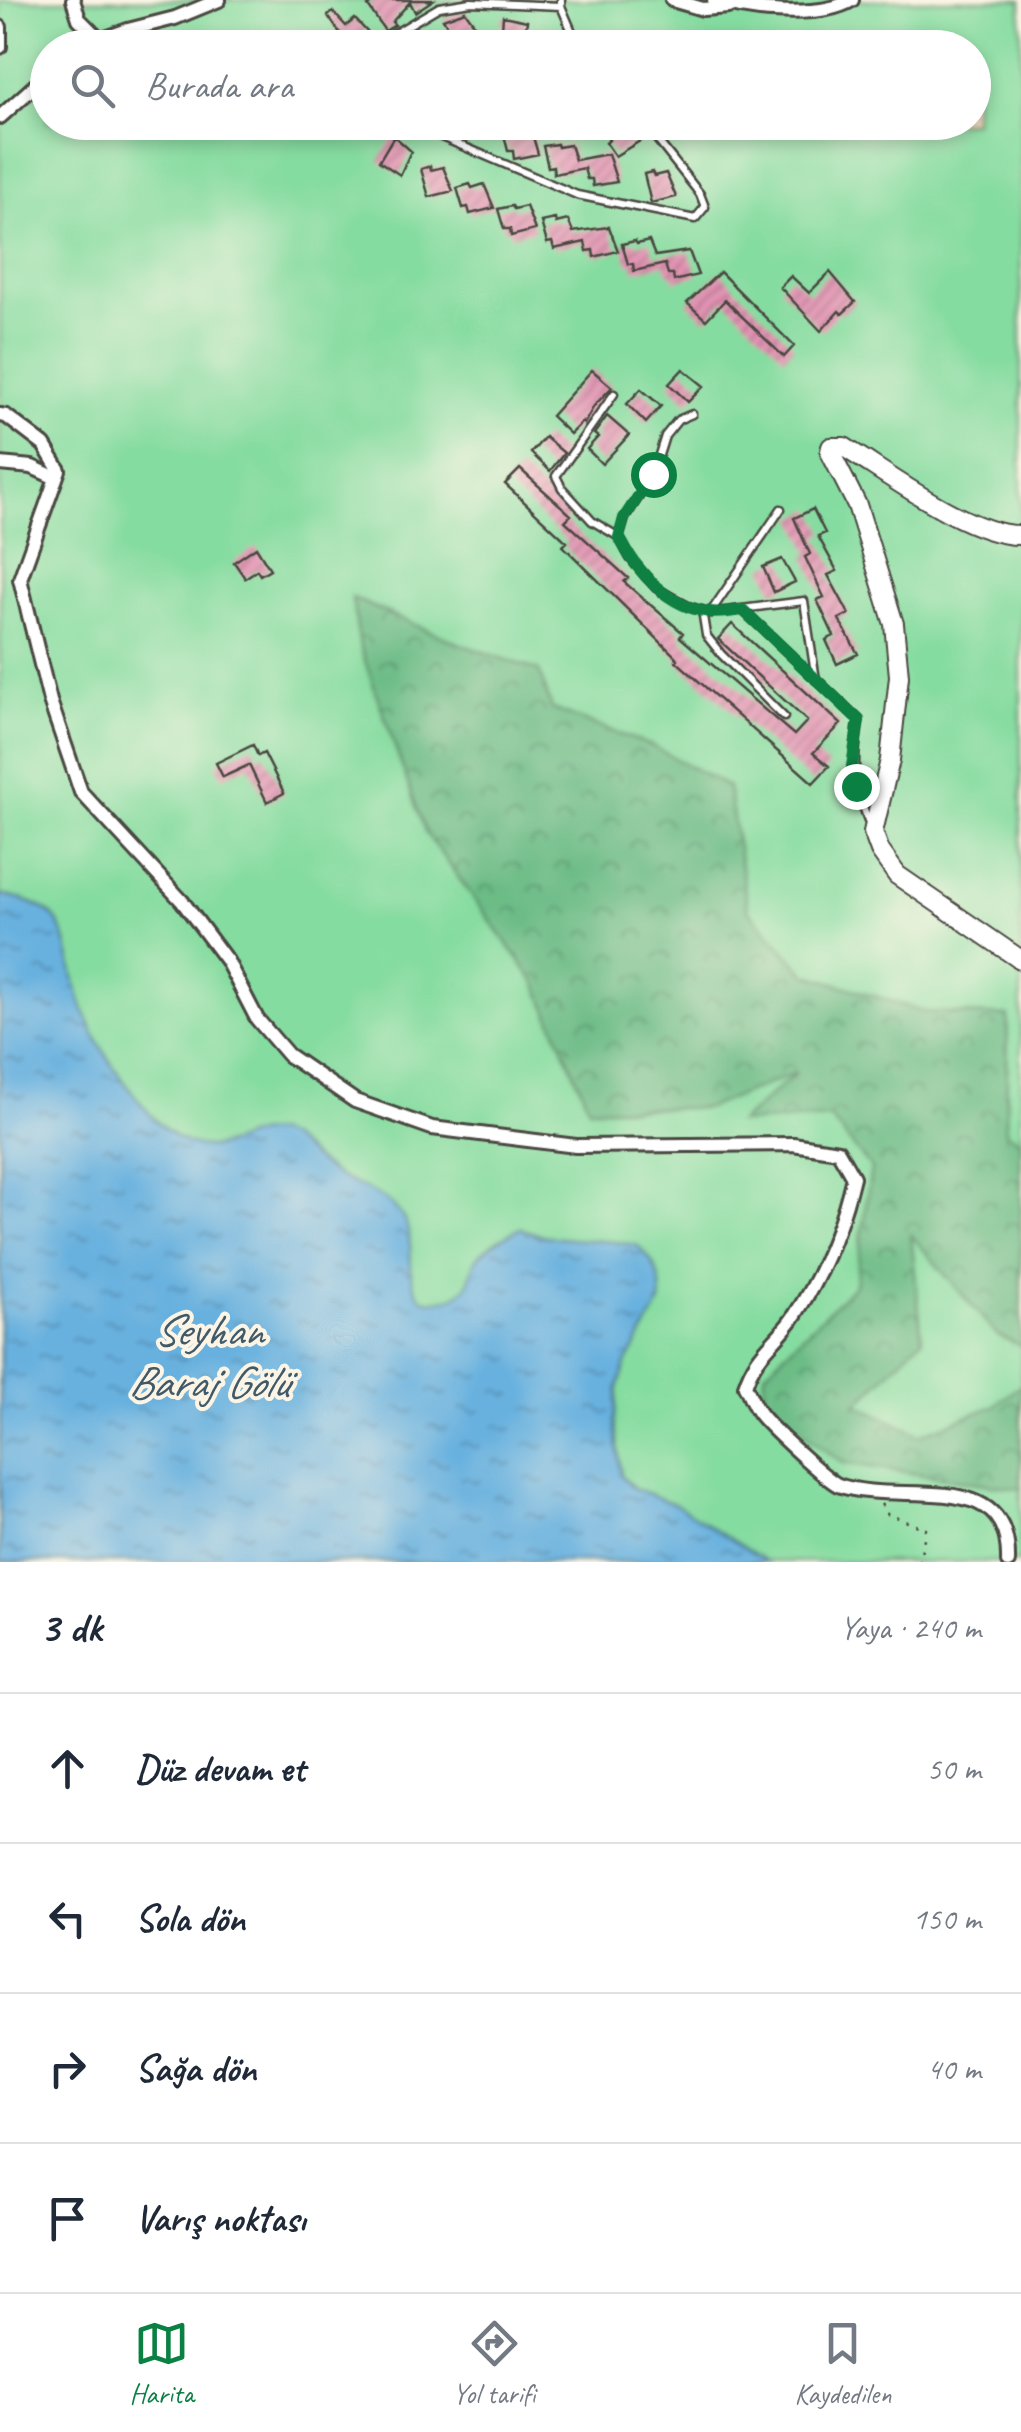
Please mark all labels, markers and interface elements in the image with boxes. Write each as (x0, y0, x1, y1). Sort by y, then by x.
search box (30, 30, 991, 140)
icon: search (65, 58, 120, 113)
text: Burada ara (145, 62, 293, 109)
route start (631, 452, 677, 498)
route end (834, 764, 880, 810)
water label: Seyhan Baraj Gölü (128, 1302, 298, 1411)
text: 3 dk (40, 1601, 102, 1654)
text: Yaya · 240 m (840, 1607, 981, 1648)
icon: ahead (40, 1741, 95, 1796)
text: Düz devam et (135, 1745, 305, 1792)
text: 50 m (927, 1748, 981, 1789)
icon: left (40, 1891, 95, 1946)
text: Sola dön (135, 1895, 245, 1942)
text: 150 m (912, 1898, 981, 1939)
icon: right (40, 2041, 95, 2096)
text: Sağa dön (135, 2045, 256, 2092)
text: 40 m (927, 2048, 981, 2089)
icon: arrive (40, 2191, 95, 2246)
text: Varış noktası (135, 2195, 306, 2242)
tab: Harita (130, 2316, 194, 2411)
tab: Yol tarifi (453, 2316, 535, 2411)
tab: Kaydedilen (795, 2316, 891, 2411)

